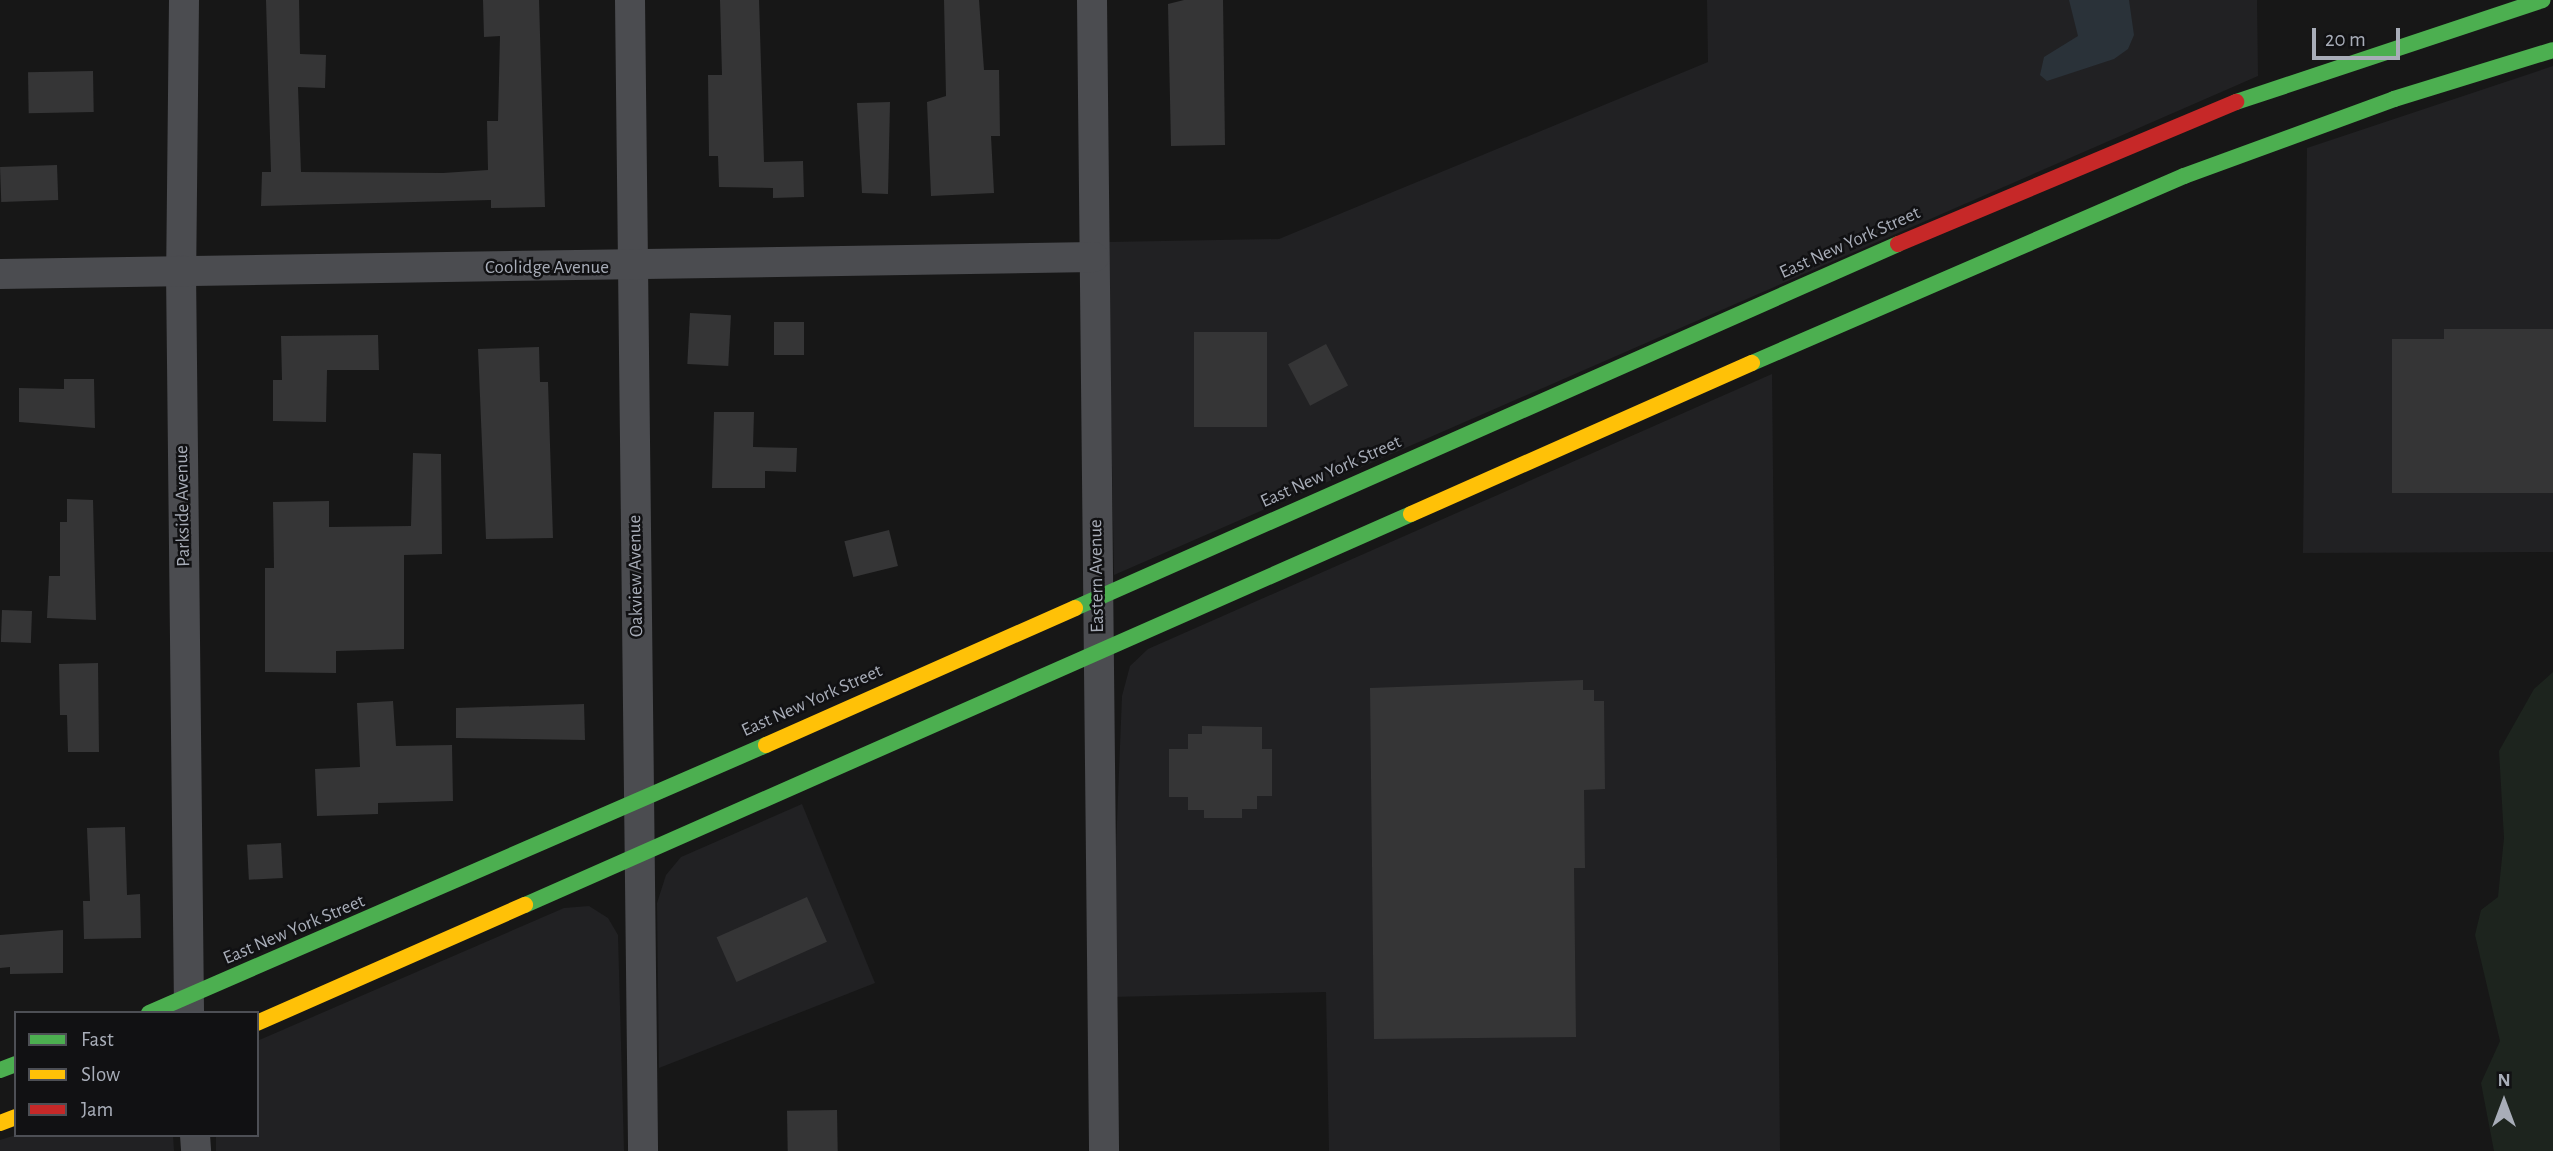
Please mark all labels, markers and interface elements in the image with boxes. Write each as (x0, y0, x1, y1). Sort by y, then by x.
scale bar (2315, 14, 2402, 58)
text: 20 m (2325, 29, 2366, 50)
street label: East New York Street (1776, 202, 1924, 284)
street label: Coolidge Avenue (485, 257, 609, 279)
street label: East New York Street (1257, 431, 1405, 513)
street label: Parkside Avenue (171, 445, 195, 567)
street label: Oakview Avenue (624, 515, 648, 637)
street label: Eastern Avenue (1085, 519, 1109, 633)
street label: East New York Street (738, 660, 886, 742)
street label: East New York Street (220, 890, 368, 970)
legend (14, 1011, 259, 1137)
text: Fast (81, 1029, 114, 1050)
text: Slow (81, 1064, 120, 1085)
north arrow (2469, 1067, 2539, 1137)
text: N (2497, 1071, 2511, 1090)
text: Jam (81, 1099, 113, 1120)

